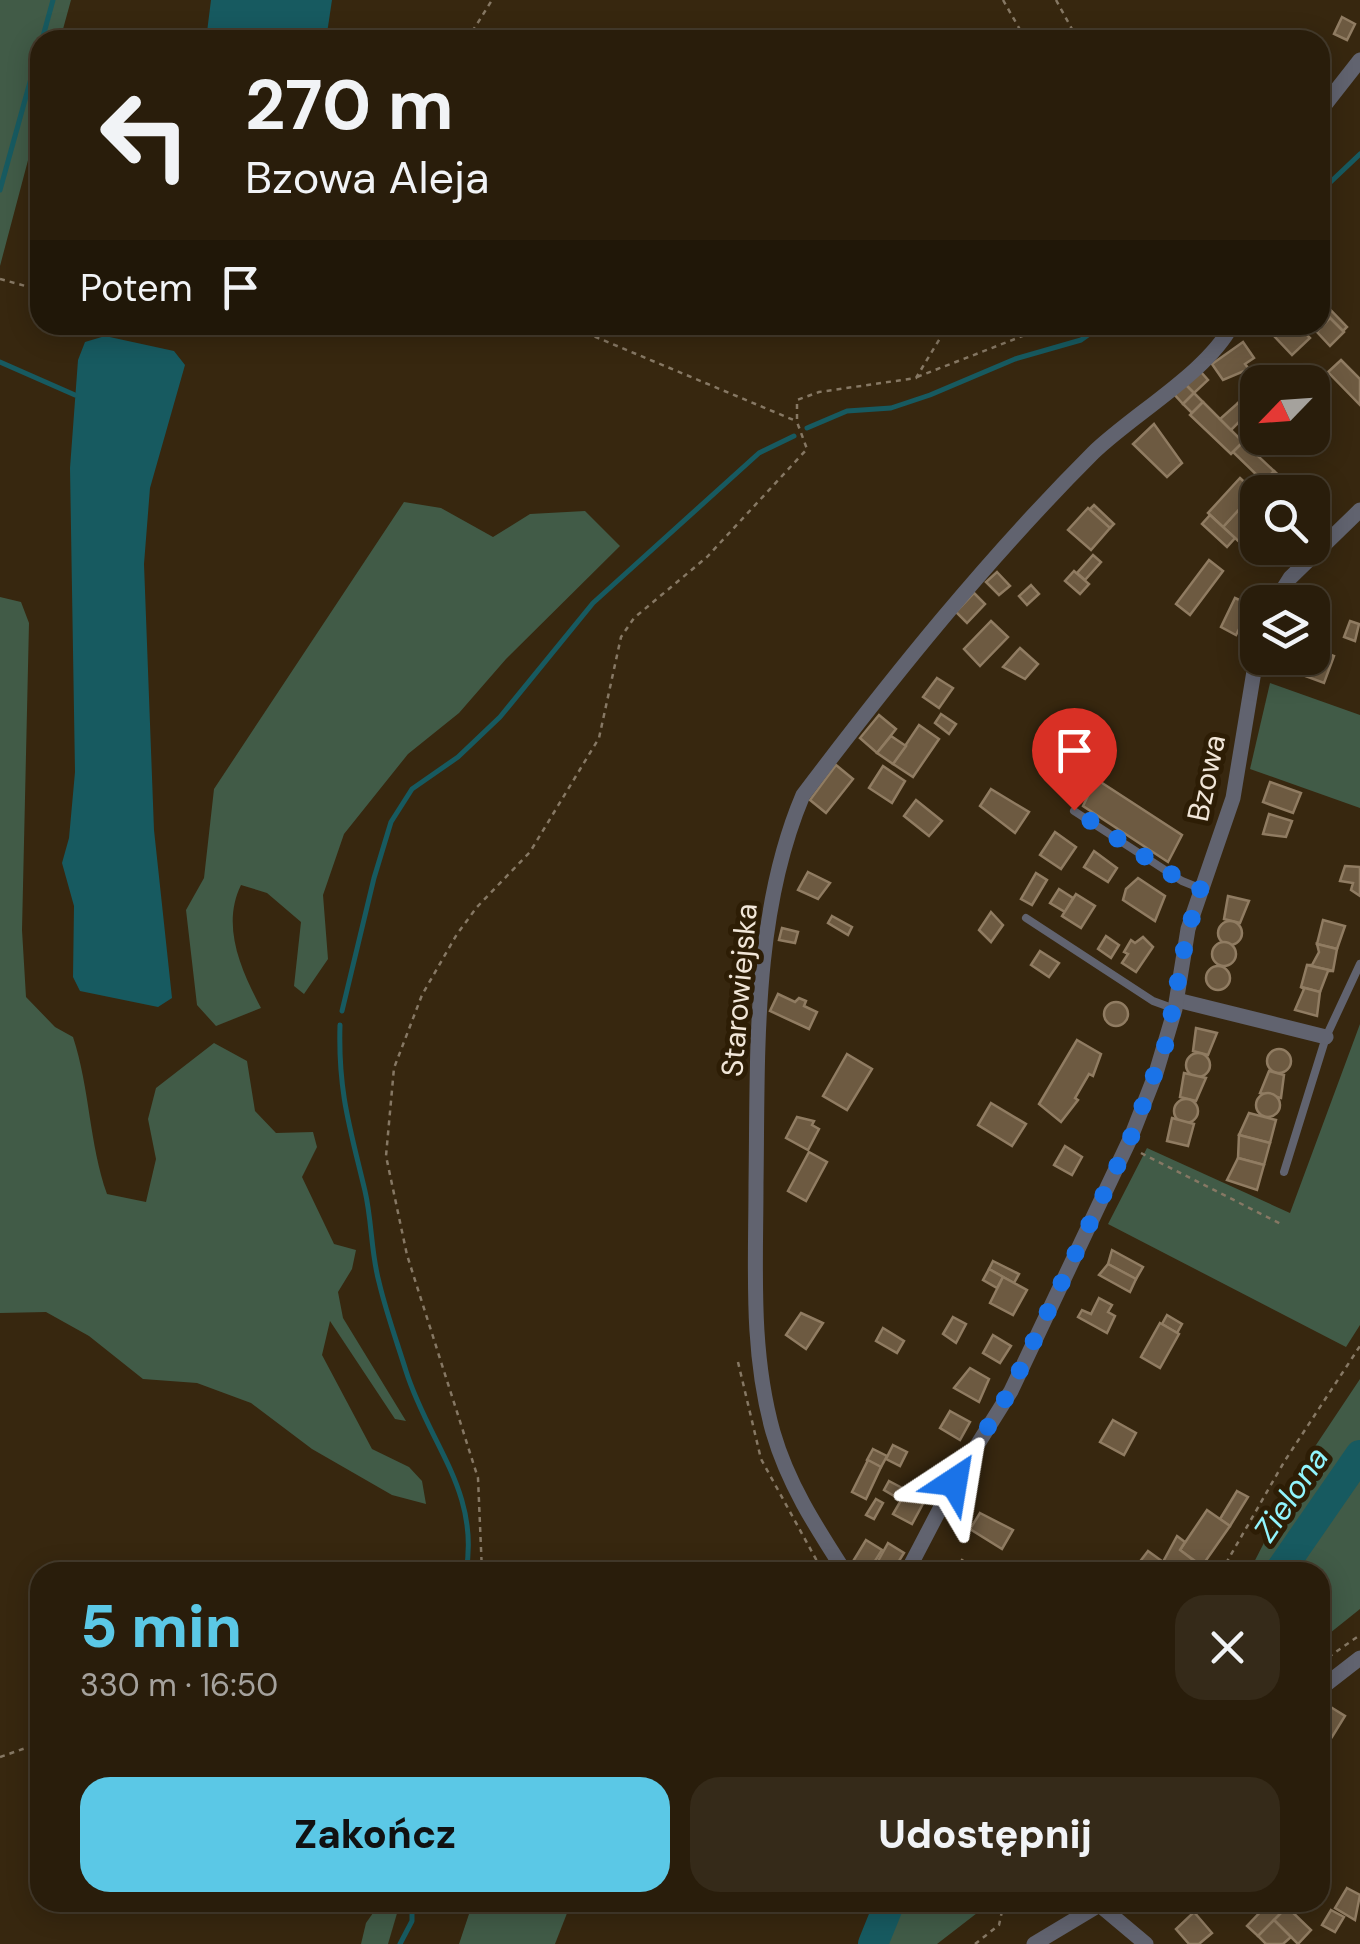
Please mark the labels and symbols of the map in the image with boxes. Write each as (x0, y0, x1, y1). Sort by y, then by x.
north arrow (1240, 365, 1330, 455)
pin (1032, 708, 1117, 811)
street label: Bzowa (1178, 731, 1234, 825)
street label: Starowiejska (712, 902, 766, 1078)
position arrow (902, 1430, 1006, 1534)
water label: Zielona (1244, 1439, 1338, 1549)

